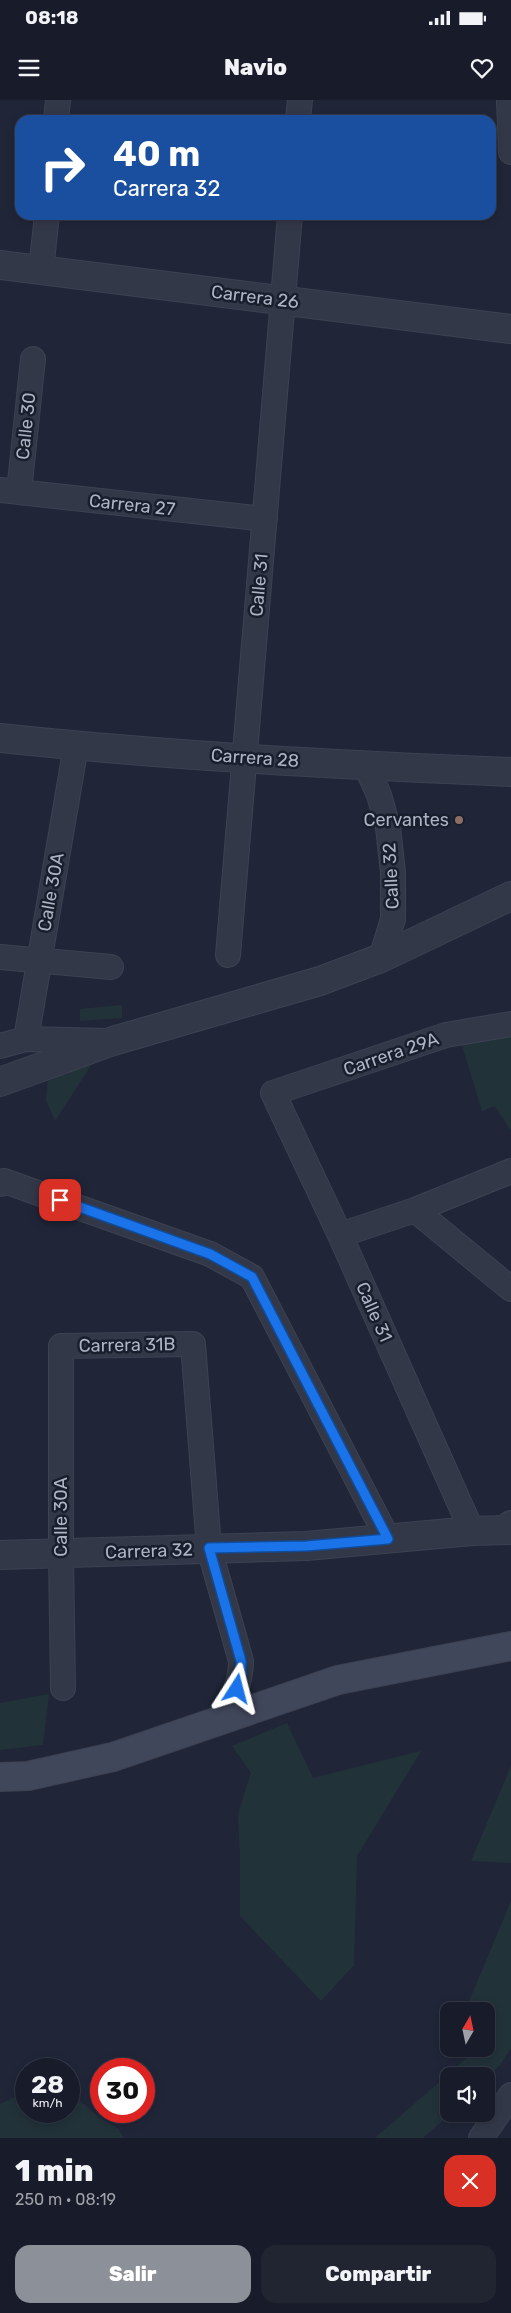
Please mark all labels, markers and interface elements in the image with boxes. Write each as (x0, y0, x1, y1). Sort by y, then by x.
text: 08:18 (25, 6, 79, 29)
icon: menu (15, 54, 43, 82)
text: Navio (224, 54, 287, 81)
icon: heart (468, 54, 496, 82)
text: 40 m (113, 133, 200, 175)
icon: right (30, 135, 95, 200)
text: Carrera 32 (113, 175, 220, 202)
street label: Carrera 26 (210, 281, 300, 313)
street label: Calle 30 (12, 391, 40, 461)
street label: Carrera 27 (88, 490, 176, 520)
street label: Calle 31 (245, 552, 273, 618)
street label: Carrera 28 (210, 744, 300, 772)
place label: Cervantes (363, 809, 449, 831)
marker: Cervantes (453, 814, 465, 826)
street label: Calle 32 (378, 842, 404, 910)
street label: Calle 30A (33, 851, 69, 933)
street label: Carrera 29A (341, 1027, 441, 1081)
pin (39, 1179, 81, 1221)
icon: arrive (46, 1186, 74, 1214)
street label: Calle 31 (351, 1279, 397, 1345)
street label: Carrera 31B (78, 1333, 176, 1357)
street label: Calle 30A (50, 1477, 72, 1557)
street label: Carrera 32 (105, 1538, 193, 1564)
position arrow (210, 1662, 262, 1714)
north arrow (440, 2002, 495, 2058)
map controls (440, 2002, 495, 2122)
speed limit sign: 30 (90, 2058, 155, 2123)
button: sound (440, 2067, 495, 2122)
text: 28 (31, 2070, 64, 2099)
text: km/h (33, 2096, 62, 2110)
text: 1 min (15, 2153, 93, 2189)
button: close (444, 2155, 496, 2207)
text: 250 m · 08:19 (15, 2190, 116, 2209)
button: Salir (15, 2245, 251, 2303)
button: Compartir (261, 2245, 496, 2303)

